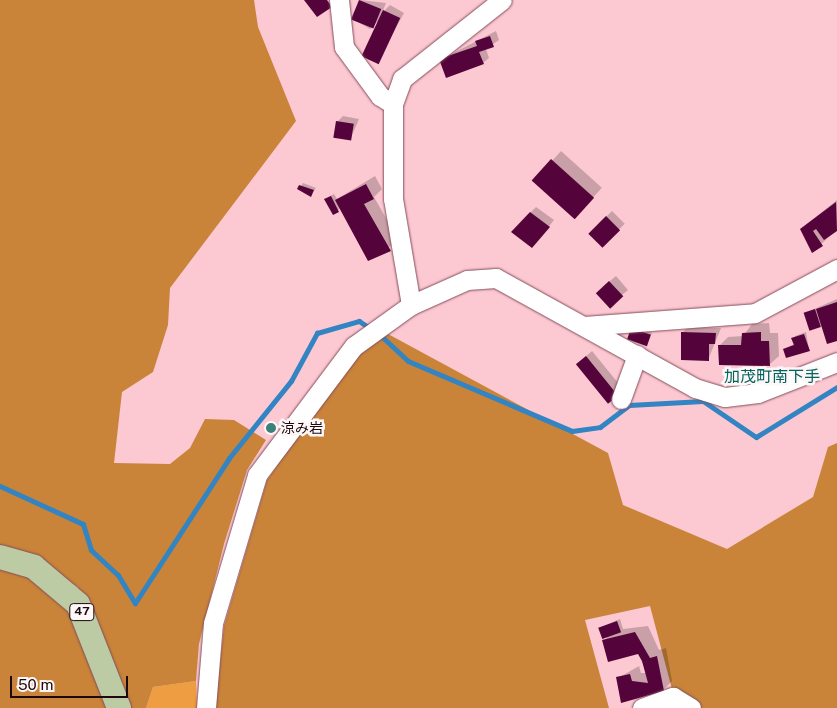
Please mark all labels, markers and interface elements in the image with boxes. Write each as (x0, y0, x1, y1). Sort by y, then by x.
district label: 加茂町南下手 (724, 367, 820, 387)
place label: 涼み岩 (281, 420, 323, 436)
marker: 涼み岩 (265, 422, 277, 434)
road number: 47 (68, 602, 96, 622)
scale bar (12, 666, 130, 698)
text: 50 m (18, 676, 53, 693)

